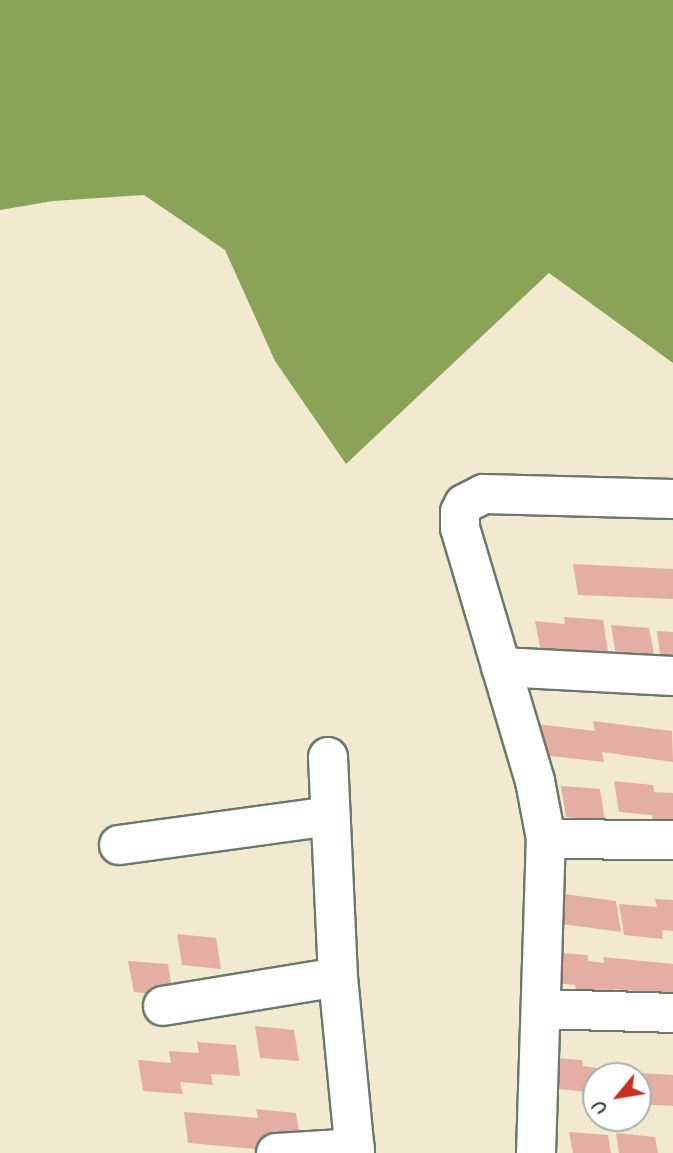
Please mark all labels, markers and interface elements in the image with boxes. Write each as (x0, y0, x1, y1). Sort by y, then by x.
north arrow (582, 1062, 652, 1132)
text: U (586, 1095, 614, 1118)

